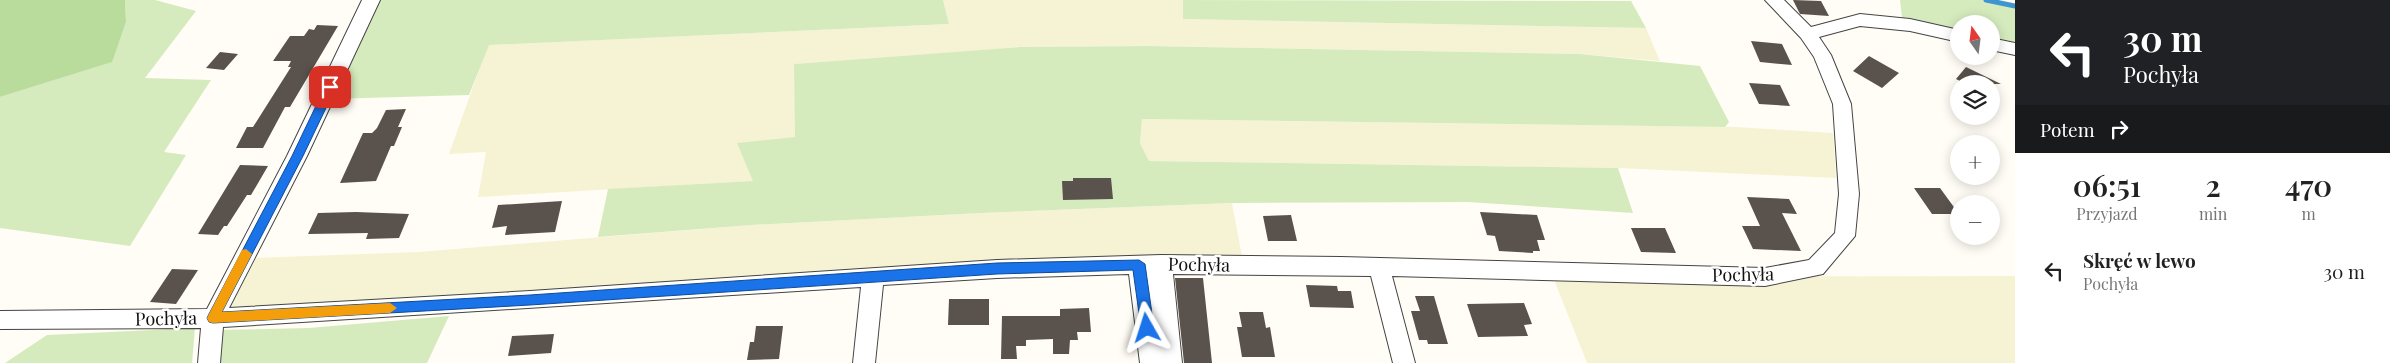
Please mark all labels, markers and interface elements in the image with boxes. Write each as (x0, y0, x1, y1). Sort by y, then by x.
text: 30 m (2123, 14, 2203, 61)
north arrow (1950, 15, 2000, 65)
map controls (1950, 15, 2000, 245)
icon: left (2040, 20, 2105, 85)
text: Pochyła (2123, 59, 2199, 89)
pin (309, 66, 351, 108)
icon: arrive (316, 73, 344, 101)
button: layers (1950, 75, 2000, 125)
icon: right (2105, 115, 2133, 143)
text: Potem (2040, 116, 2095, 142)
button: + (1950, 135, 2000, 185)
text: 06:51 (2073, 165, 2141, 205)
text: 2 (2205, 165, 2221, 205)
text: 470 (2285, 165, 2332, 205)
button: − (1950, 195, 2000, 245)
text: Przyjazd (2076, 203, 2138, 224)
text: min (2199, 203, 2227, 224)
text: m (2302, 203, 2316, 224)
text: Skręć w lewo (2083, 247, 2196, 273)
street label: Pochyła (1168, 251, 1230, 277)
icon: left (2040, 257, 2068, 285)
text: 30 m (2323, 258, 2365, 284)
street label: Pochyła (1712, 261, 1774, 287)
text: Pochyła (2083, 273, 2138, 294)
position arrow (1120, 301, 1172, 353)
street label: Pochyła (135, 305, 197, 331)

